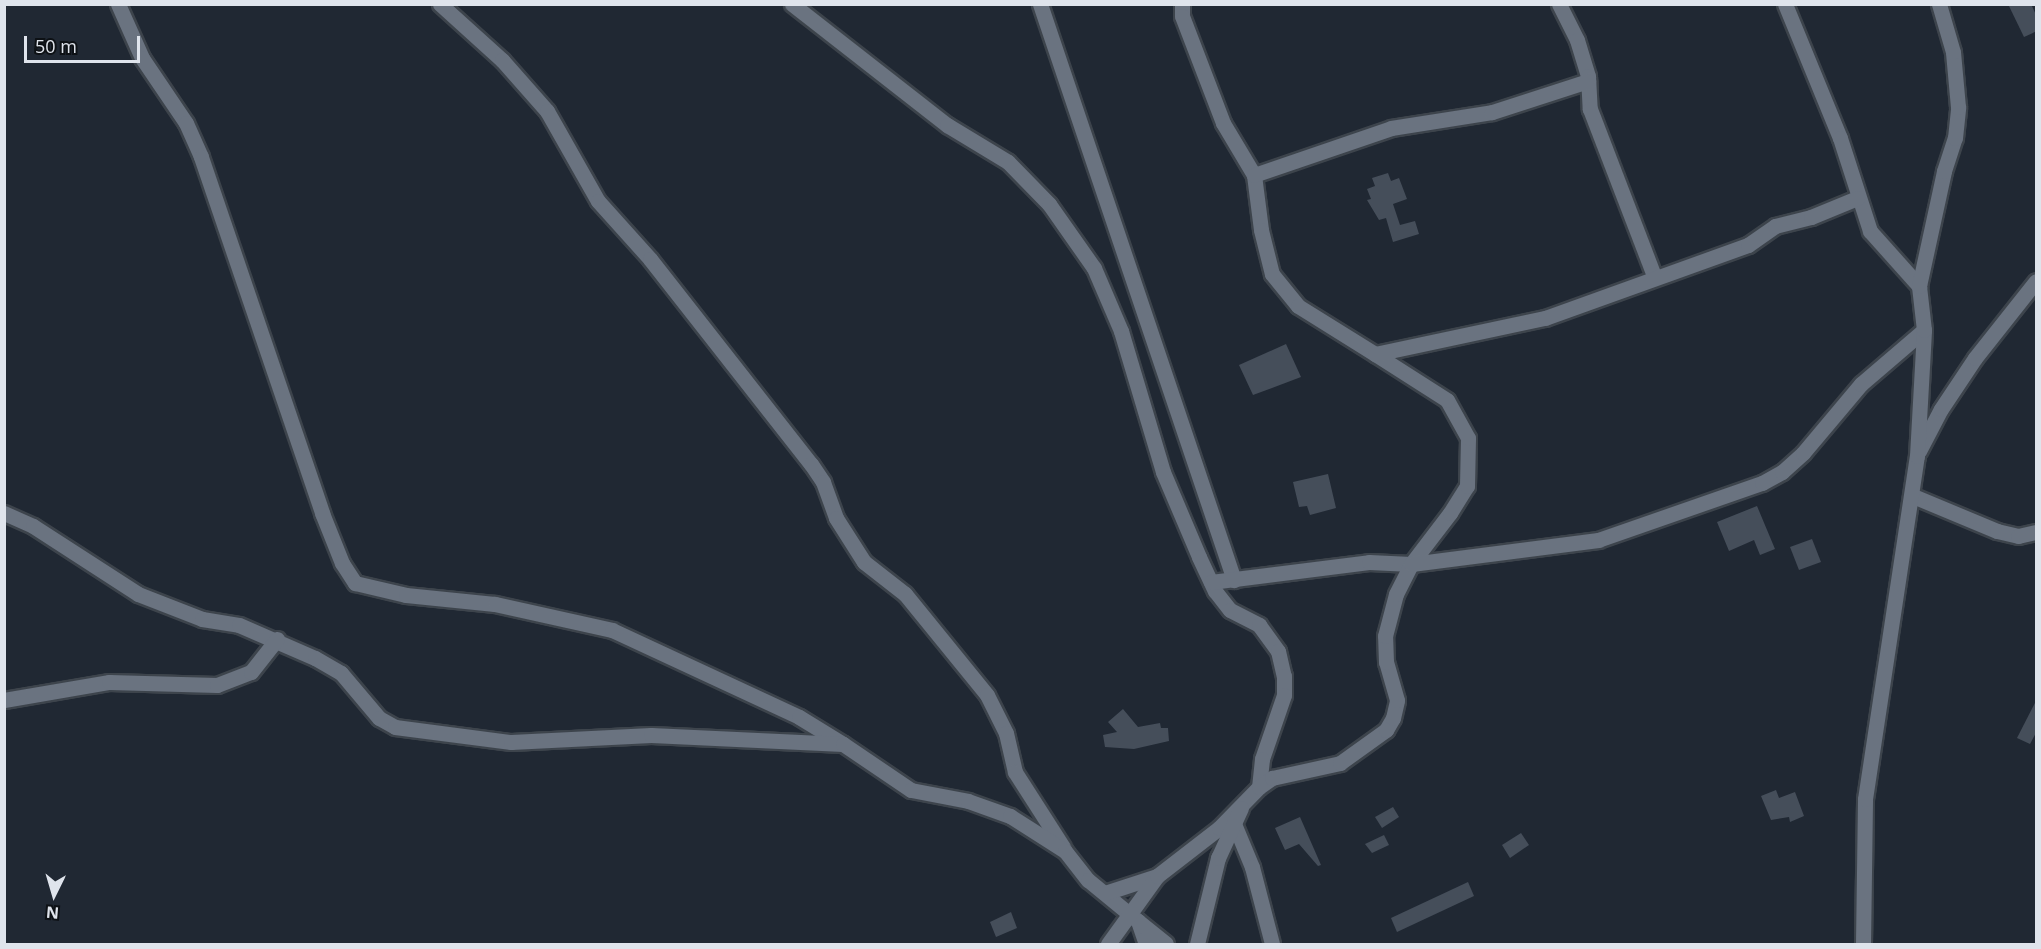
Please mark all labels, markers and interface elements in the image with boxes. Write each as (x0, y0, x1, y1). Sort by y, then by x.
scale bar (27, 24, 142, 62)
text: 50 m (35, 34, 77, 58)
north arrow (24, 865, 84, 925)
text: N (45, 901, 60, 924)

